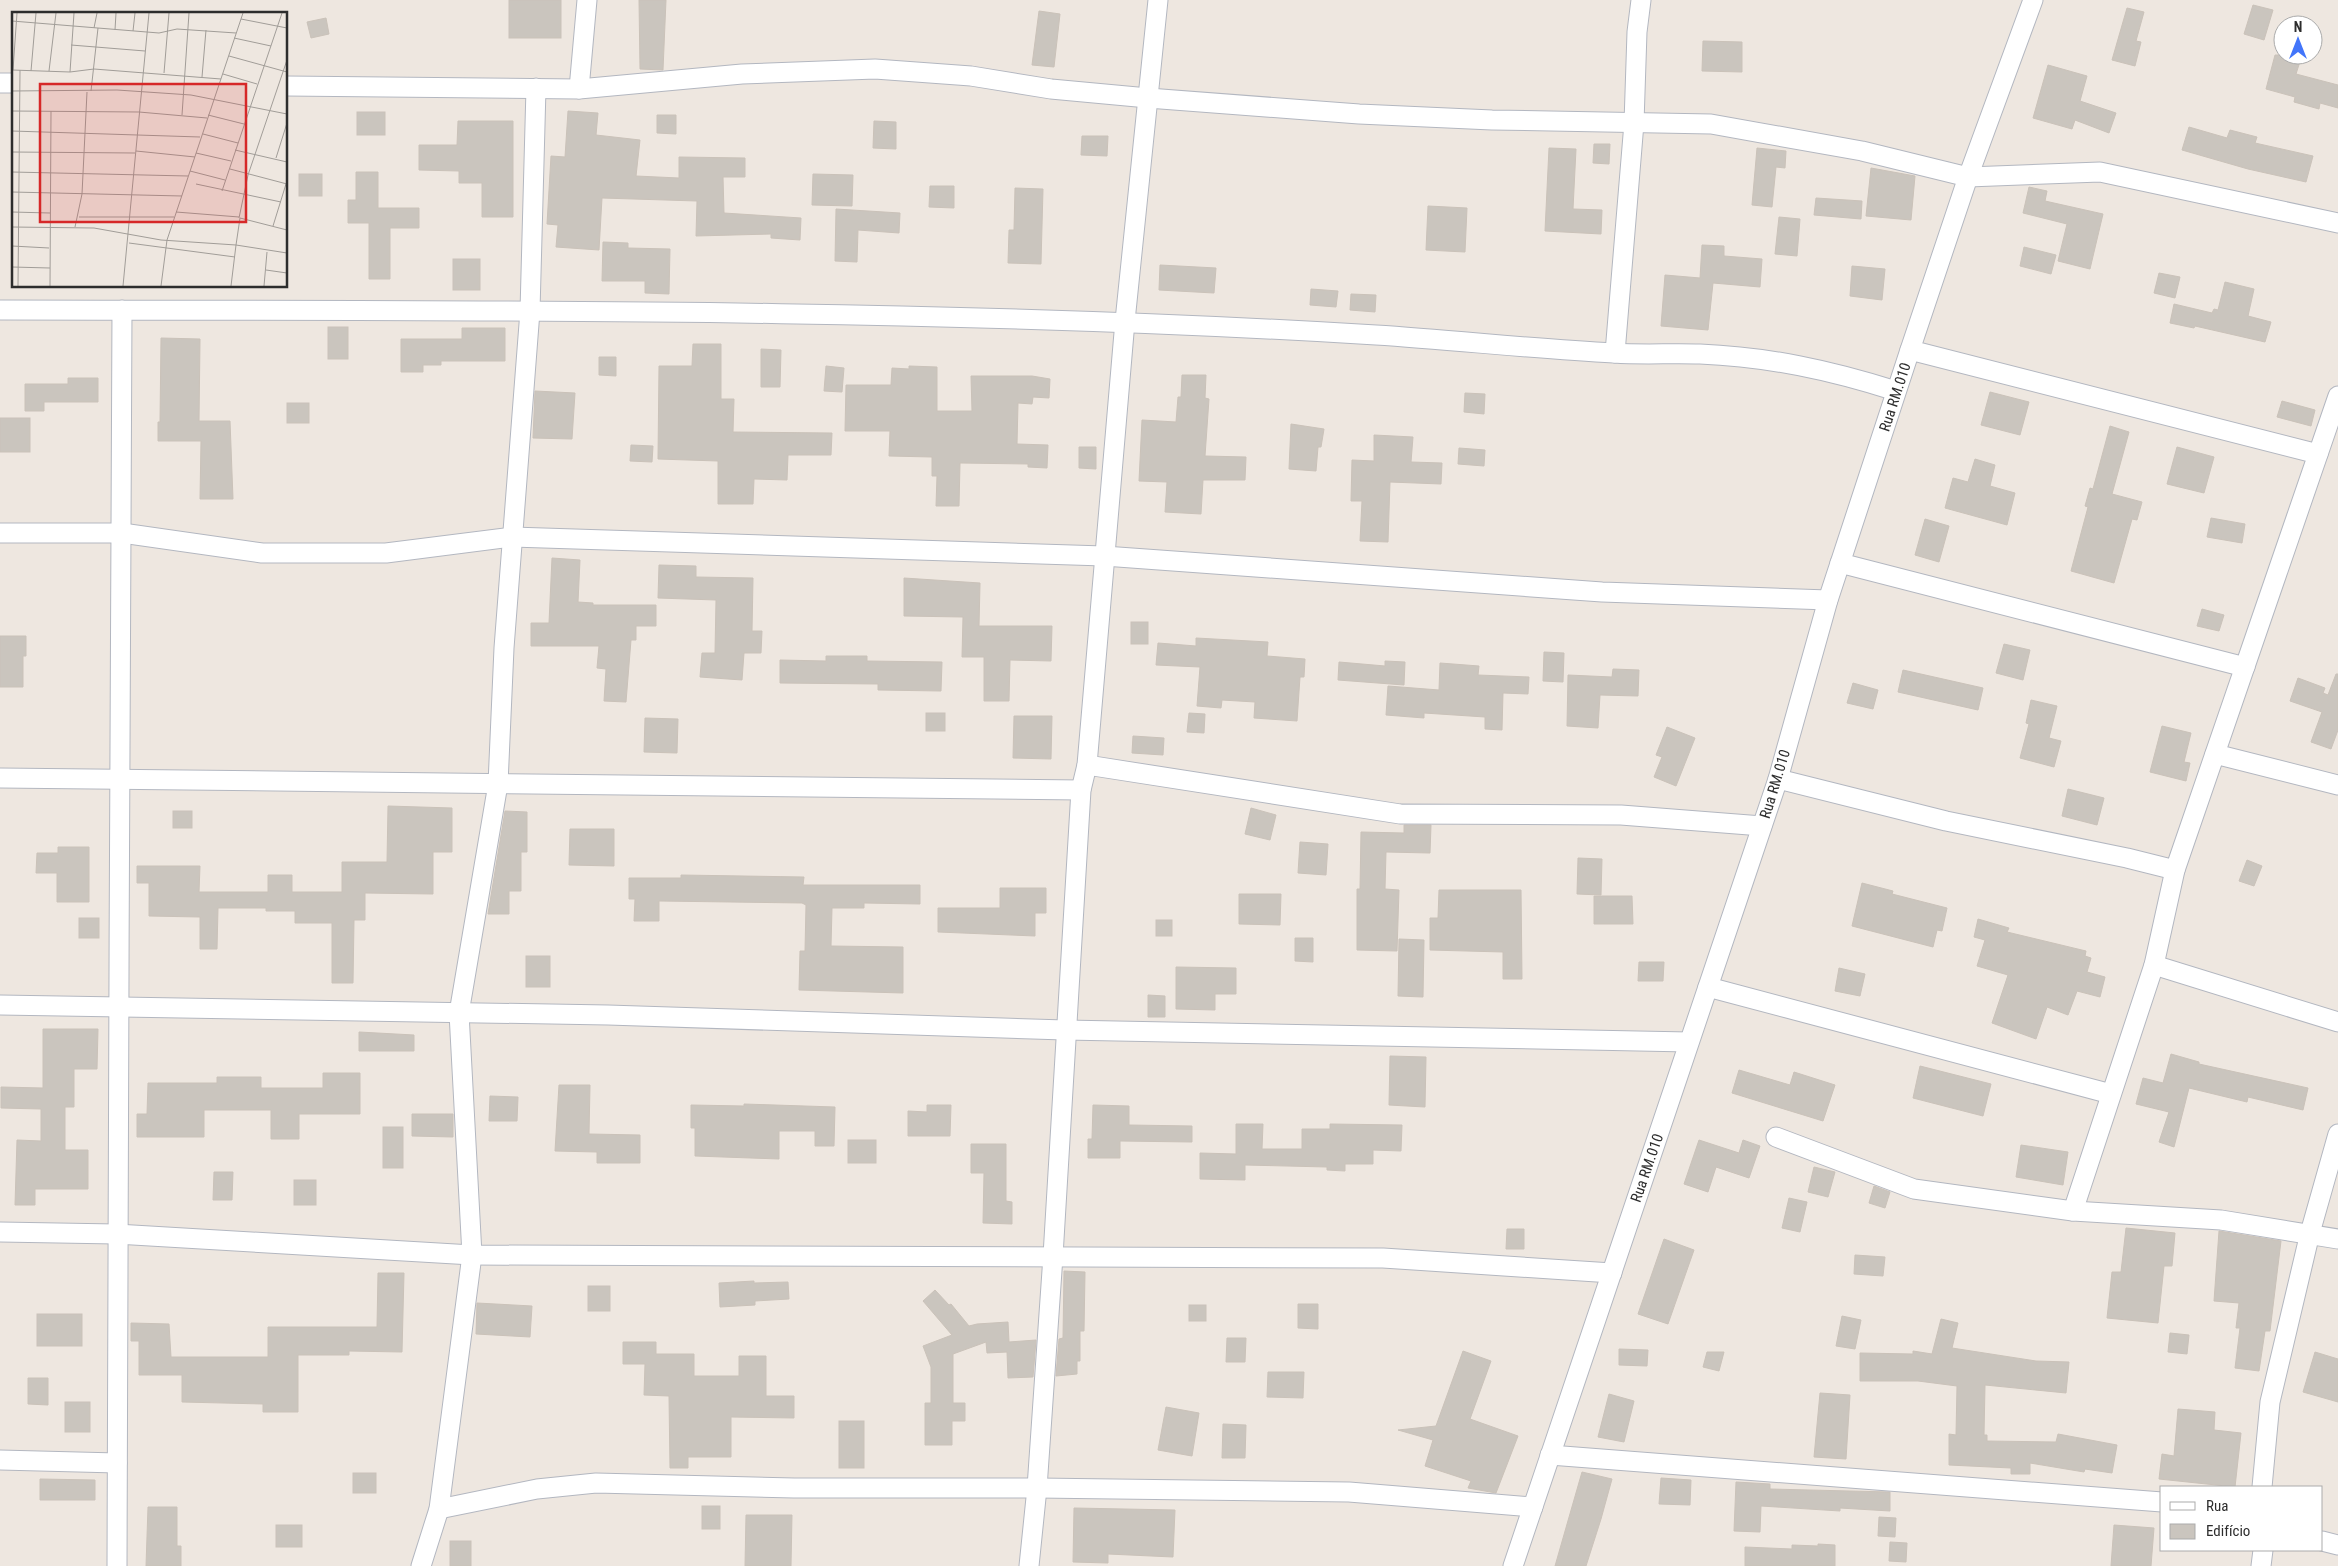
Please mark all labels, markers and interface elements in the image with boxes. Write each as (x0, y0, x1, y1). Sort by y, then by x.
inset map (12, 12, 288, 288)
north arrow (2273, 15, 2323, 65)
text: N (2294, 19, 2302, 35)
street label: Rua RM.010 (1875, 360, 1915, 434)
street label: Rua RM.010 (1756, 747, 1794, 821)
street label: Rua RM.010 (1627, 1131, 1667, 1205)
legend (2160, 1486, 2323, 1551)
text: Rua (2206, 1497, 2228, 1515)
text: Edifício (2206, 1522, 2250, 1540)

